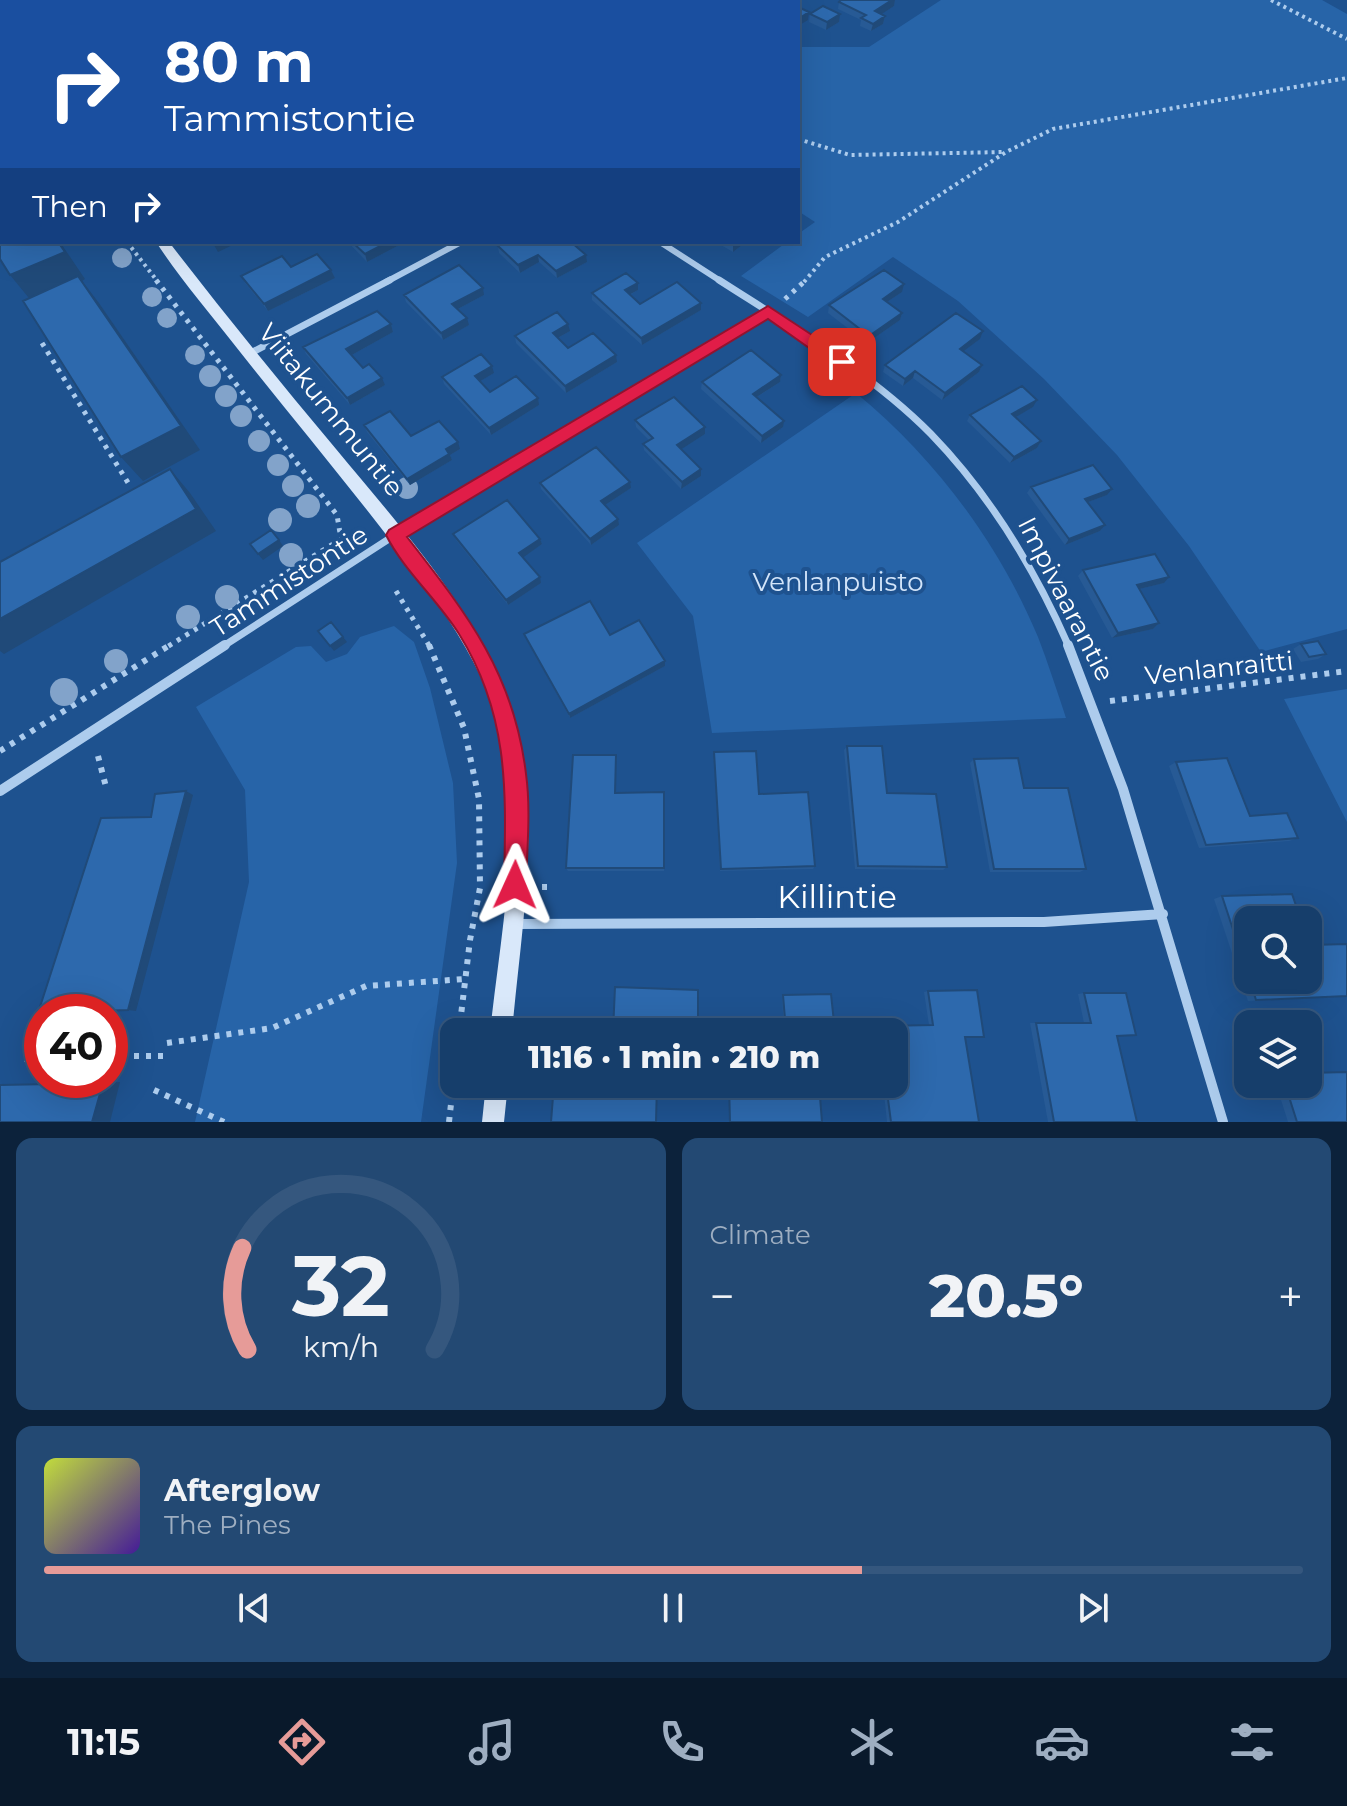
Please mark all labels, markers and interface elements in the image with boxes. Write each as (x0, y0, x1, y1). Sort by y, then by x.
text: 80 m (164, 28, 314, 96)
icon: right (32, 32, 136, 136)
text: Tammistontie (164, 96, 415, 140)
icon: right (124, 184, 168, 228)
text: Then (32, 188, 108, 225)
street label: Viitakummuntie (252, 317, 410, 503)
pin (808, 328, 876, 396)
icon: arrive (820, 340, 864, 384)
street label: Impivaarantie (1011, 512, 1121, 686)
street label: Tammistontie (204, 518, 374, 644)
park label: Venlanpuisto (752, 566, 924, 598)
street label: Venlanraitti (1143, 644, 1295, 692)
position arrow (473, 843, 557, 927)
street label: Killintie (777, 877, 897, 916)
map controls (1234, 906, 1322, 1098)
button: search (1234, 906, 1322, 994)
speed limit sign: 40 (24, 994, 128, 1098)
button: layers (1234, 1010, 1322, 1098)
text: 11:16 · 1 min · 210 m (528, 1039, 820, 1076)
text: Climate (710, 1219, 811, 1251)
text: 32 (291, 1235, 390, 1337)
text: 20.5° (929, 1259, 1083, 1332)
text: − (710, 1269, 735, 1323)
text: + (1278, 1269, 1303, 1323)
text: km/h (303, 1329, 379, 1364)
text: Afterglow (164, 1472, 320, 1509)
text: The Pines (164, 1509, 291, 1541)
icon: previous (232, 1586, 276, 1630)
icon: pause (651, 1586, 695, 1630)
icon: next (1071, 1586, 1115, 1630)
icon: directions (274, 1714, 330, 1770)
icon: music (464, 1714, 520, 1770)
icon: phone (654, 1714, 710, 1770)
icon: climate (844, 1714, 900, 1770)
icon: car (1034, 1714, 1090, 1770)
icon: filters (1224, 1714, 1280, 1770)
text: 11:15 (67, 1720, 140, 1764)

